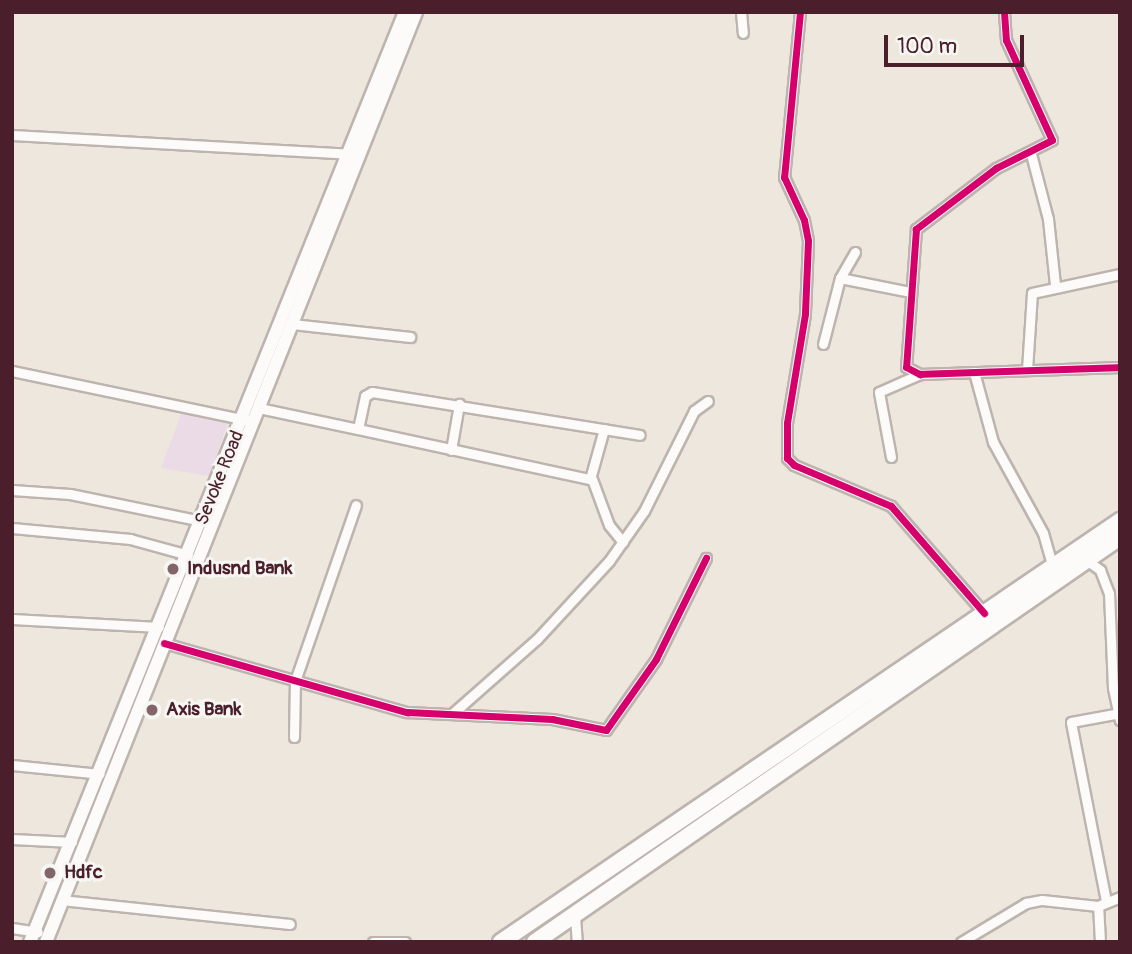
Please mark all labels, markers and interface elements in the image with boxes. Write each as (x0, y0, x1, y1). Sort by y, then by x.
scale bar (887, 21, 1027, 65)
text: 100 m (897, 33, 957, 60)
street label: Sevoke Road (191, 427, 249, 529)
place label: Indusnd Bank (187, 558, 292, 580)
marker: Indusnd Bank (165, 561, 181, 577)
place label: Axis Bank (166, 699, 242, 721)
marker: Axis Bank (144, 702, 160, 718)
place label: Hdfc (64, 862, 103, 884)
marker: Hdfc (42, 865, 58, 881)

